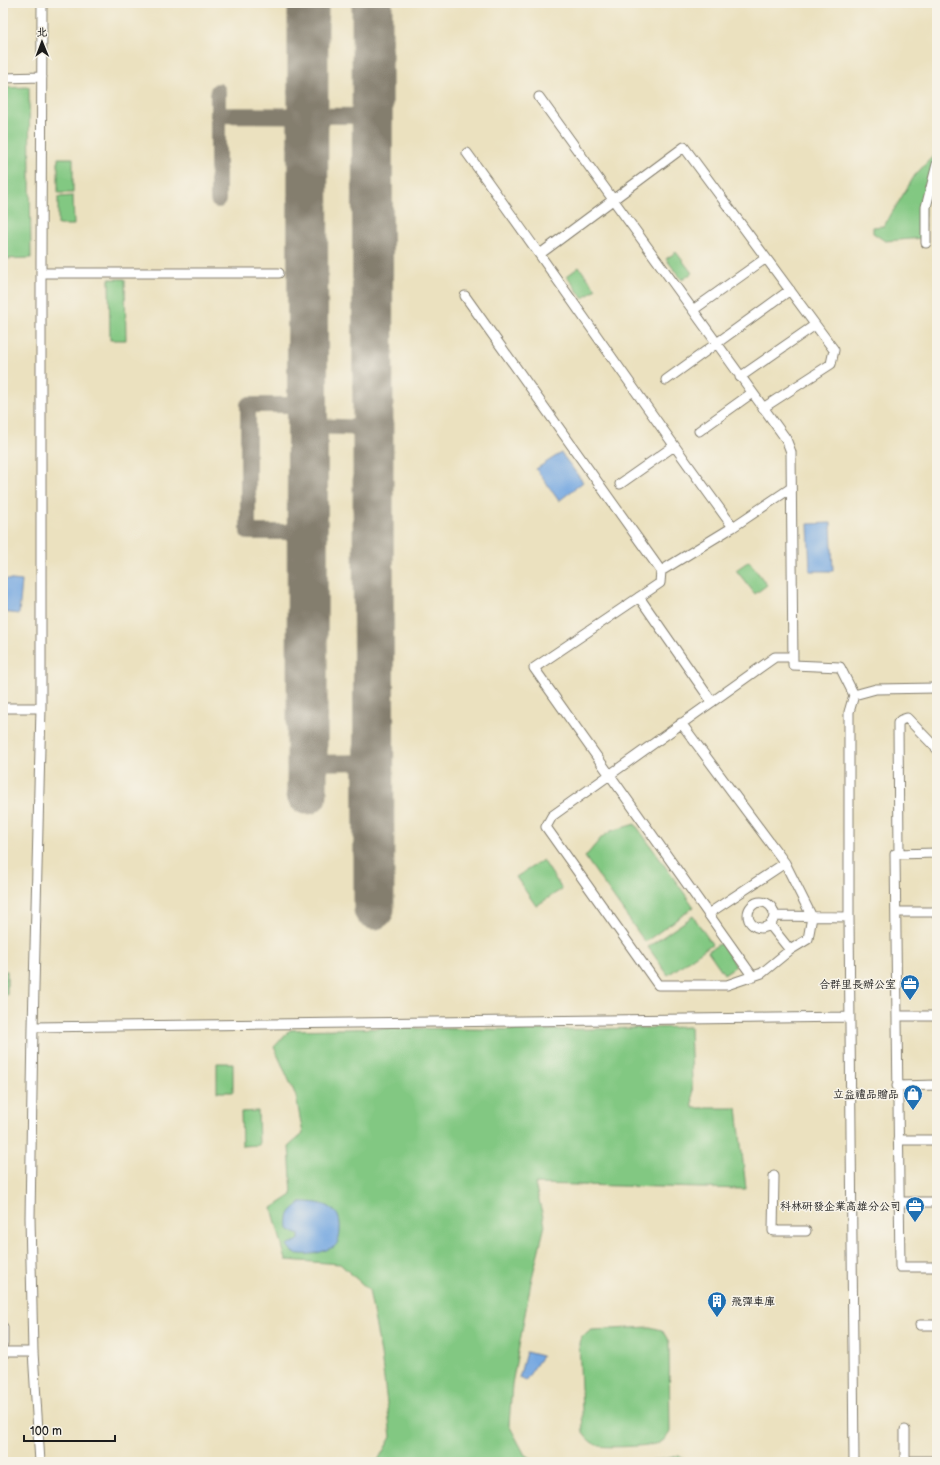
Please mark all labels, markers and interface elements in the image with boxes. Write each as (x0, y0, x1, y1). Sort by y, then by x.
north arrow (22, 22, 62, 62)
text: 北 (36, 26, 47, 39)
office icon: 合群里長辦公室 (899, 973, 921, 1001)
place label: 合群里長辦公室 (819, 978, 896, 991)
shop icon: 立益禮品贈品 (902, 1083, 924, 1111)
place label: 立益禮品贈品 (833, 1088, 899, 1101)
office icon: 科林研發企業高雄分公司 (904, 1195, 926, 1223)
place label: 科林研發企業高雄分公司 (780, 1200, 901, 1213)
building icon: 飛彈車庫 (706, 1290, 728, 1318)
place label: 飛彈車庫 (731, 1295, 775, 1308)
scale bar (24, 1417, 115, 1443)
text: 100 m (30, 1424, 62, 1439)

